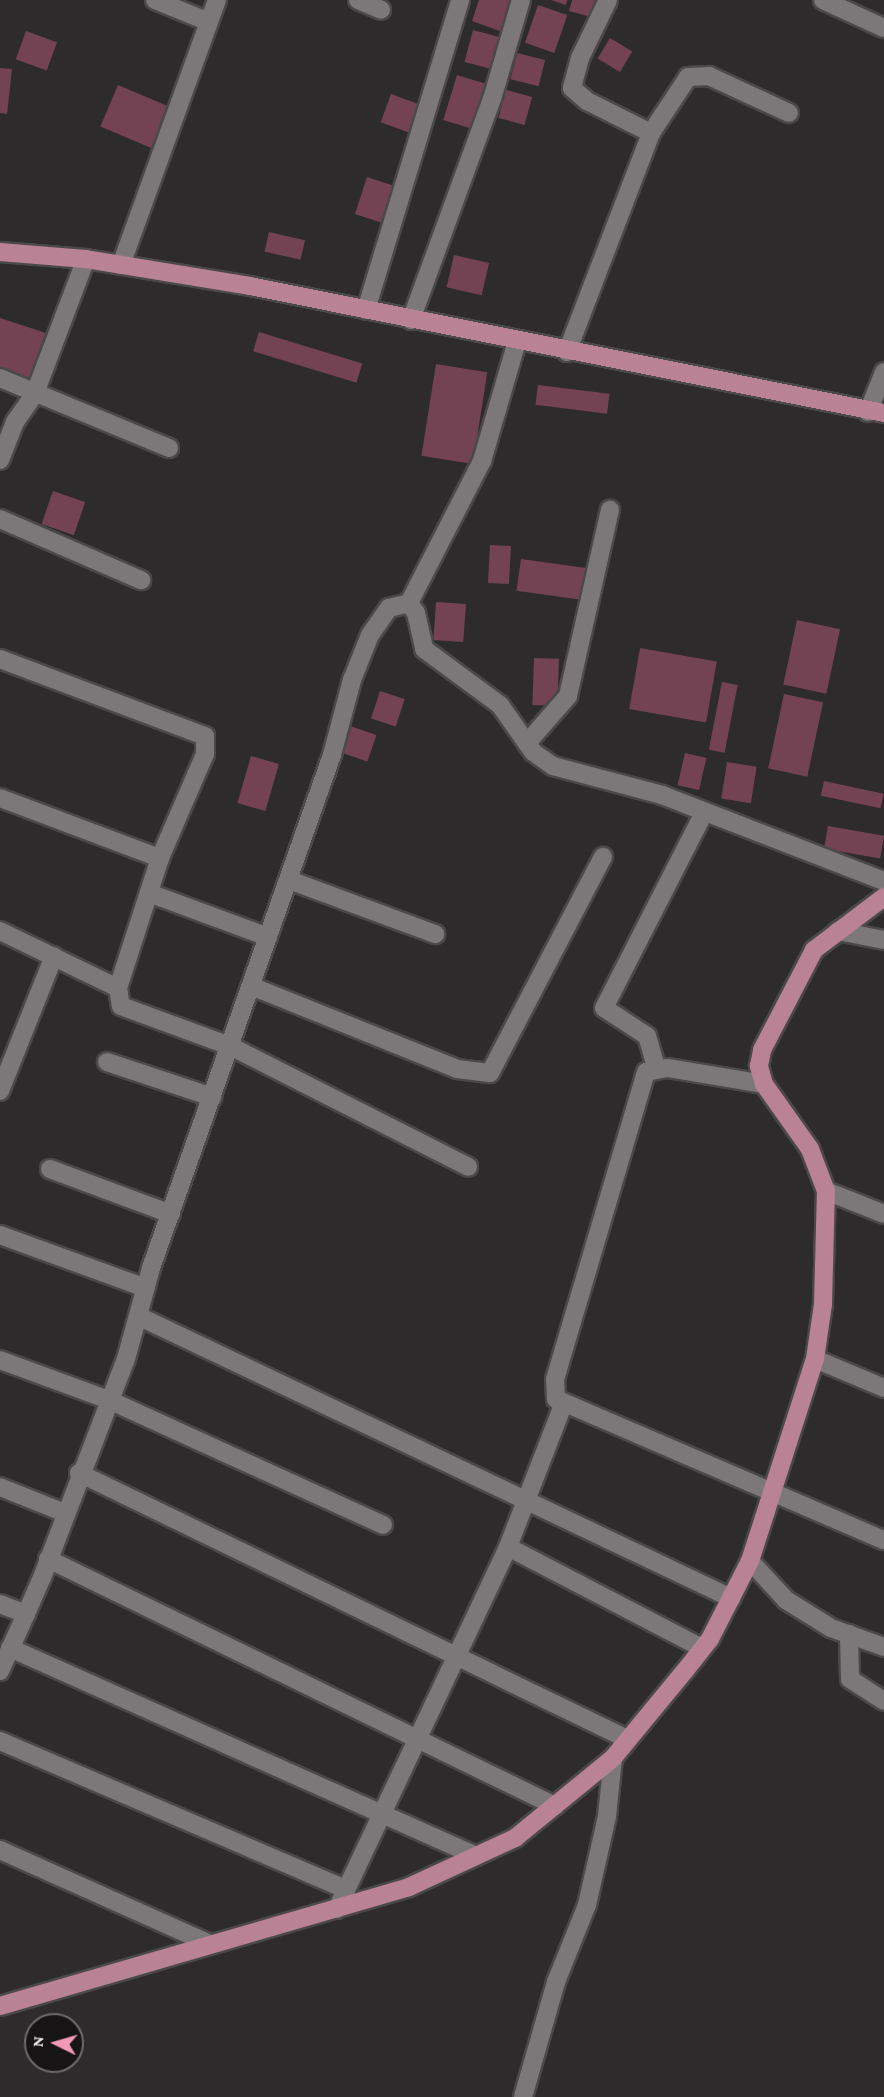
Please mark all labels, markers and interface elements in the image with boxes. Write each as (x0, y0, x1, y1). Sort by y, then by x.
north arrow (24, 2013, 84, 2073)
text: N (29, 2035, 47, 2048)

